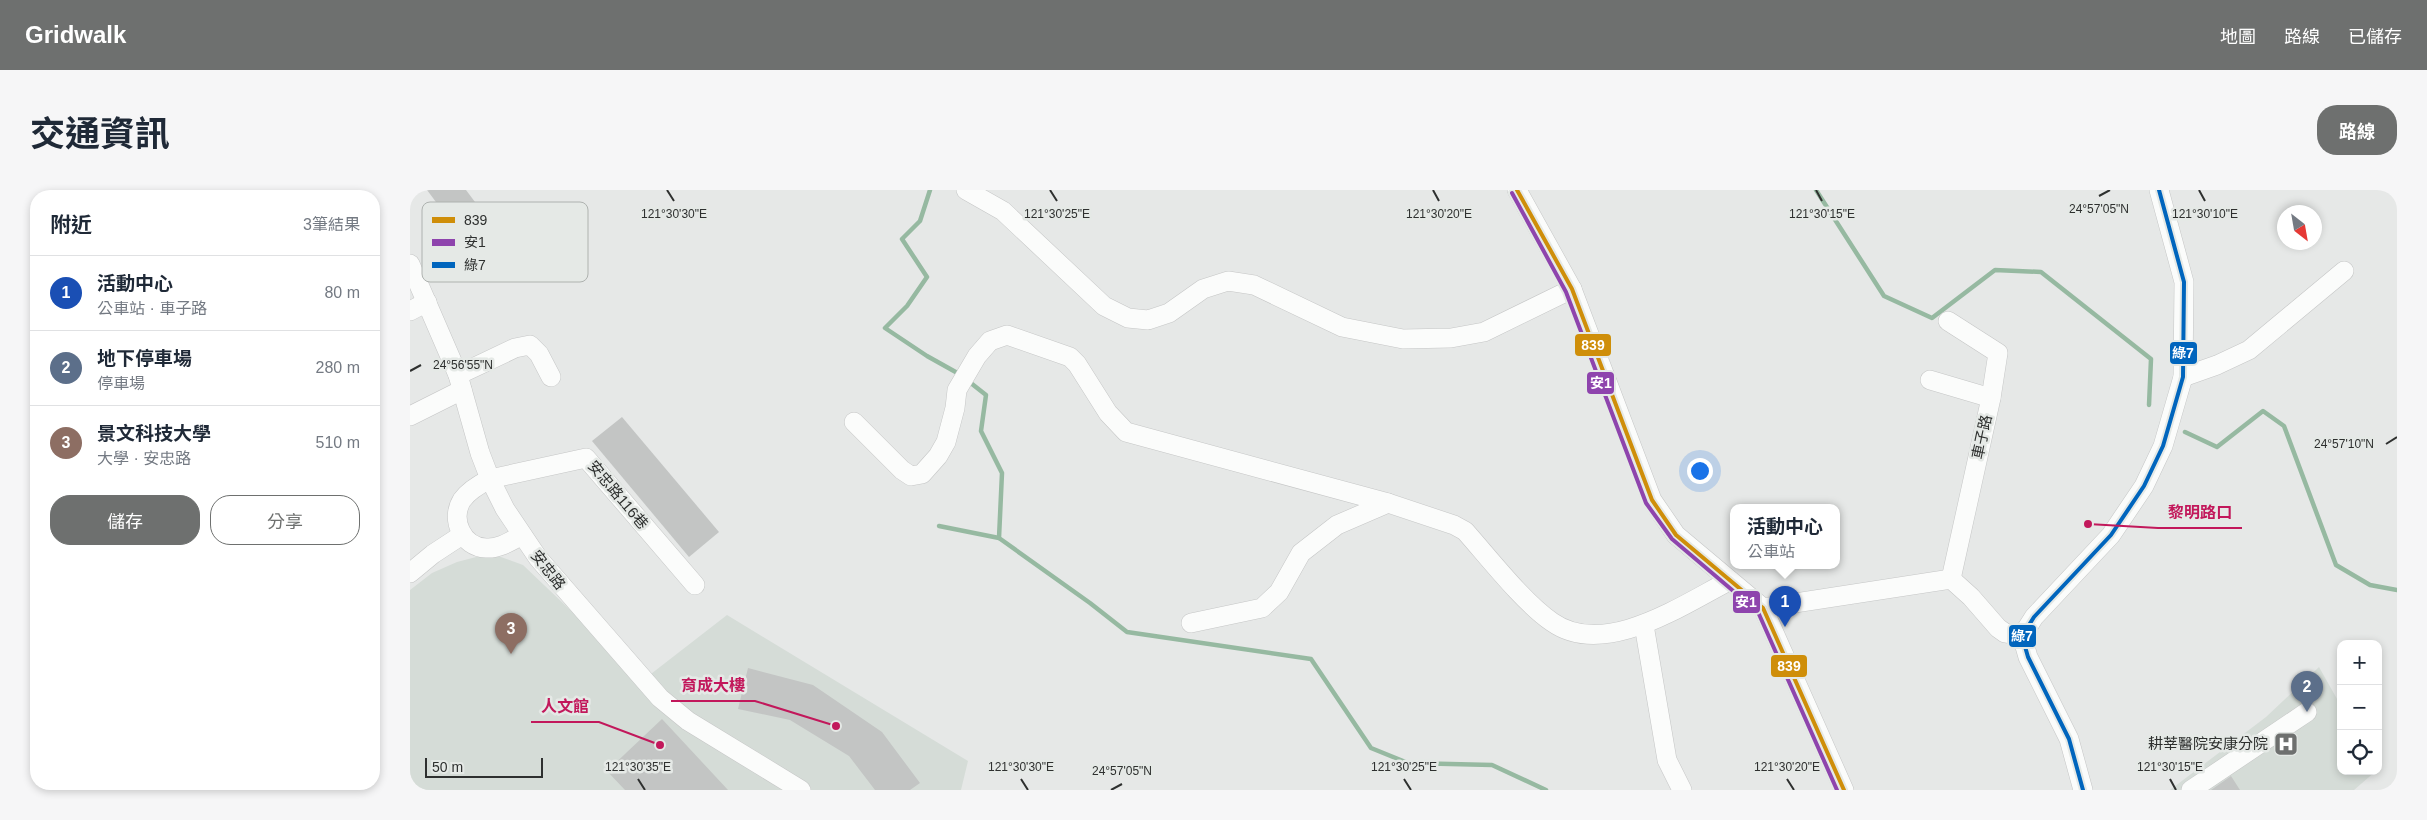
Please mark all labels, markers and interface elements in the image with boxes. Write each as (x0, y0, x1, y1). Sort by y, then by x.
text: Gridwalk (25, 21, 126, 48)
text: 地圖 (2220, 27, 2256, 47)
text: 路線 (2284, 27, 2320, 47)
text: 已儲存 (2348, 27, 2402, 47)
button: 路線 (2317, 105, 2397, 155)
text: 交通資訊 (30, 114, 170, 153)
legend (422, 202, 588, 282)
text: 24°57'05"N (2069, 202, 2129, 216)
north arrow (2277, 205, 2322, 250)
text: 121°30'30"E (641, 207, 707, 221)
text: 121°30'25"E (1024, 207, 1090, 221)
text: 121°30'20"E (1406, 207, 1472, 221)
text: 121°30'15"E (1789, 207, 1855, 221)
text: 121°30'10"E (2172, 207, 2238, 221)
text: 839 (464, 212, 488, 228)
text: 附近 (50, 213, 92, 236)
text: 3筆結果 (303, 216, 360, 233)
text: 安1 (464, 234, 486, 250)
text: 綠7 (464, 257, 486, 273)
text: 活動中心 (97, 273, 173, 294)
text: 1 (62, 284, 70, 301)
text: 80 m (324, 284, 360, 301)
text: 公車站 · 車子路 (97, 300, 207, 317)
line badge: 839 (1574, 333, 1612, 357)
text: 839 (1581, 337, 1605, 353)
line badge: 綠7 (2169, 341, 2198, 365)
text: 綠7 (2172, 345, 2194, 361)
text: 地下停車場 (97, 348, 192, 369)
text: 24°56'55"N (433, 358, 493, 372)
text: 2 (62, 359, 70, 376)
text: 280 m (316, 359, 360, 376)
line badge: 安1 (1586, 371, 1615, 395)
text: 停車場 (97, 375, 145, 392)
text: 安1 (1590, 375, 1612, 391)
street label: 車子路 (1969, 413, 1995, 461)
text: 景文科技大學 (97, 423, 211, 444)
text: 3 (62, 434, 70, 451)
text: 510 m (316, 434, 360, 451)
text: 24°57'10"N (2314, 437, 2374, 451)
text: 大學 · 安忠路 (97, 450, 191, 467)
street label: 安忠路116巷 (585, 457, 652, 532)
your location (1687, 458, 1713, 484)
button: 儲存 (50, 495, 200, 545)
button: 分享 (210, 495, 360, 545)
callout: 黎明路口 (2158, 497, 2242, 528)
popup (1730, 504, 1840, 569)
text: 黎明路口 (2168, 504, 2232, 521)
text: 活動中心 (1747, 516, 1823, 537)
text: 公車站 (1747, 543, 1795, 560)
street label: 安忠路 (528, 547, 569, 593)
pin: 1 (1769, 586, 1801, 627)
line badge: 安1 (1732, 590, 1761, 614)
text: 安1 (1735, 594, 1757, 610)
pin: 3 (495, 613, 527, 654)
line badge: 綠7 (2008, 624, 2037, 648)
text: 綠7 (2011, 628, 2033, 644)
map controls (2337, 640, 2382, 775)
button: + (2337, 640, 2382, 685)
line badge: 839 (1770, 654, 1808, 678)
text: 839 (1777, 658, 1801, 674)
callout: 育成大樓 (671, 670, 755, 701)
pin: 2 (2291, 671, 2323, 712)
text: 育成大樓 (681, 676, 745, 694)
button: − (2337, 685, 2382, 730)
callout: 人文館 (531, 691, 599, 722)
text: 人文館 (541, 698, 589, 715)
button: locate (2337, 730, 2382, 775)
hospital icon: 耕莘醫院安康分院 (2273, 731, 2299, 757)
place label: 耕莘醫院安康分院 (2148, 735, 2268, 752)
scale bar (425, 755, 542, 778)
text: 50 m (432, 759, 463, 775)
text: 121°30'35"E (605, 760, 671, 774)
text: 121°30'30"E (988, 760, 1054, 774)
text: 121°30'25"E (1371, 760, 1437, 774)
text: 121°30'20"E (1754, 760, 1820, 774)
text: 121°30'15"E (2137, 760, 2203, 774)
text: 24°57'05"N (1092, 764, 1152, 778)

